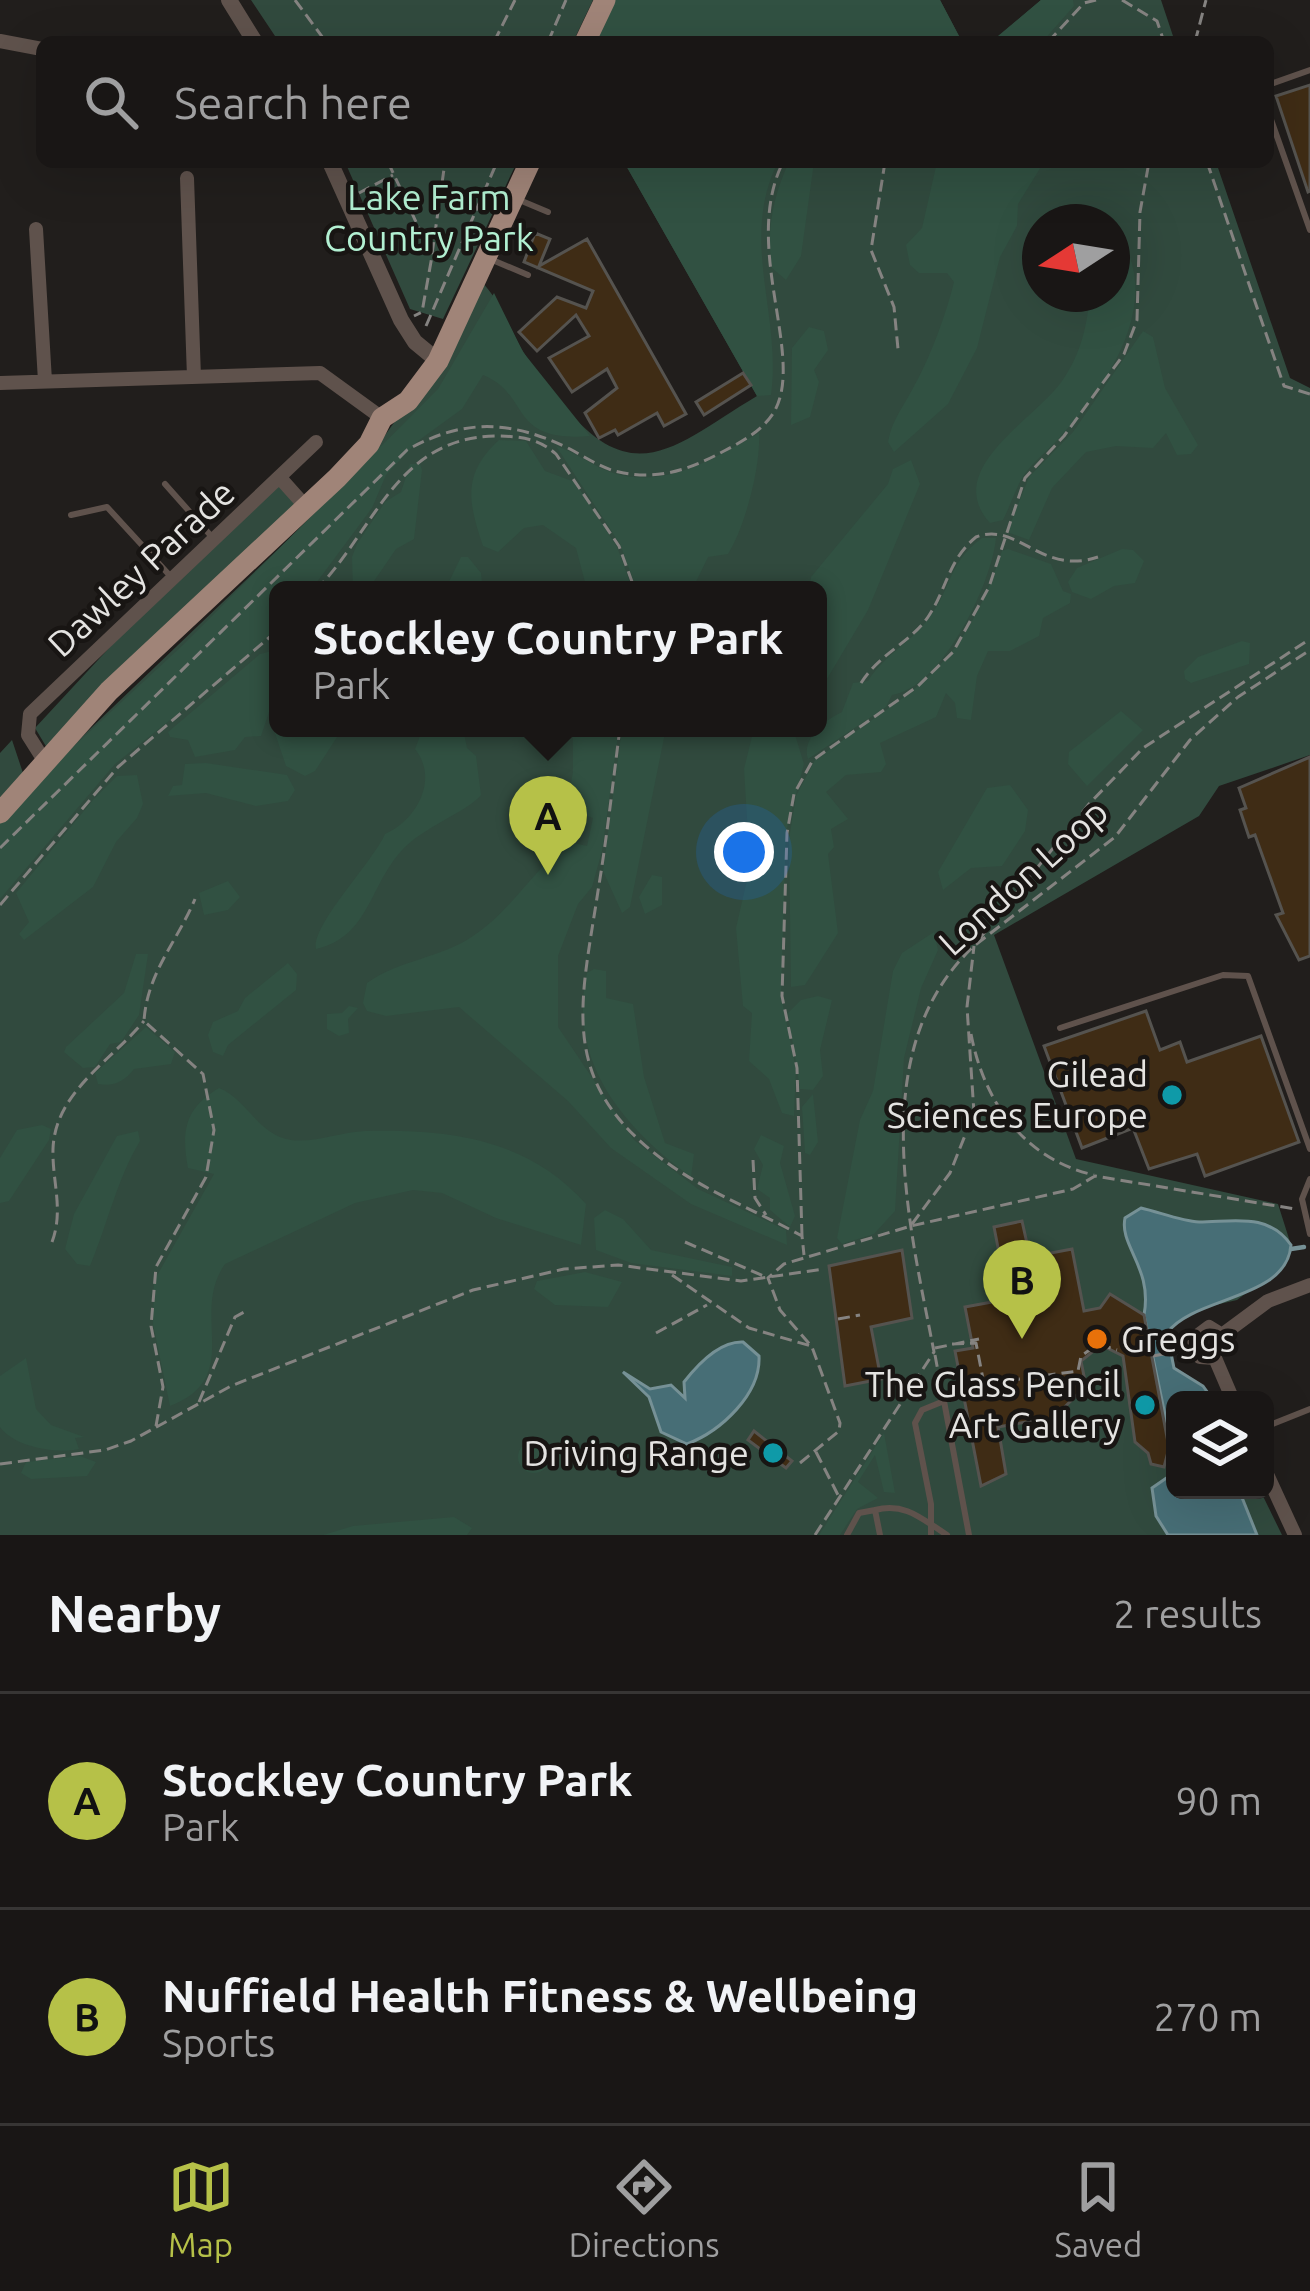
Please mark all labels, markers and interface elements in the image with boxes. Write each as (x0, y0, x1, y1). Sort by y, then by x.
search box (36, 36, 1274, 168)
icon: search (78, 69, 144, 135)
text: Search here (174, 77, 412, 128)
park label: Lake Farm Country Park (324, 176, 534, 258)
north arrow (1022, 204, 1130, 312)
street label: Dawley Parade (39, 471, 242, 664)
popup (269, 581, 827, 737)
text: Stockley Country Park (313, 612, 783, 663)
text: Park (313, 663, 390, 706)
pin: A (509, 776, 587, 875)
street label: London Loop (930, 790, 1115, 963)
your location (714, 822, 774, 882)
place label: Gilead Sciences Europe (887, 1053, 1148, 1135)
marker: Gilead Sciences Europe (1159, 1082, 1185, 1108)
pin: B (983, 1240, 1061, 1339)
place label: Greggs (1121, 1318, 1235, 1359)
marker: Greggs (1084, 1326, 1110, 1352)
place label: The Glass Pencil Art Gallery (865, 1363, 1121, 1445)
map controls (1166, 1391, 1274, 1499)
button: layers (1166, 1391, 1274, 1499)
marker: The Glass Pencil Art Gallery (1132, 1392, 1158, 1418)
place label: Driving Range (523, 1432, 749, 1473)
marker: Driving Range (760, 1440, 786, 1466)
text: Nearby (48, 1584, 221, 1642)
text: 2 results (1113, 1592, 1262, 1635)
text: Stockley Country Park (162, 1754, 633, 1805)
text: A (73, 1779, 101, 1822)
text: 90 m (1175, 1779, 1262, 1822)
text: Park (162, 1805, 240, 1848)
text: Nuffield Health Fitness & Wellbeing (162, 1970, 918, 2021)
text: B (74, 1995, 100, 2038)
text: 270 m (1153, 1995, 1262, 2038)
text: Sports (162, 2021, 275, 2064)
tab: Map (168, 2154, 234, 2263)
tab: Directions (569, 2154, 719, 2263)
tab: Saved (1055, 2154, 1142, 2263)

